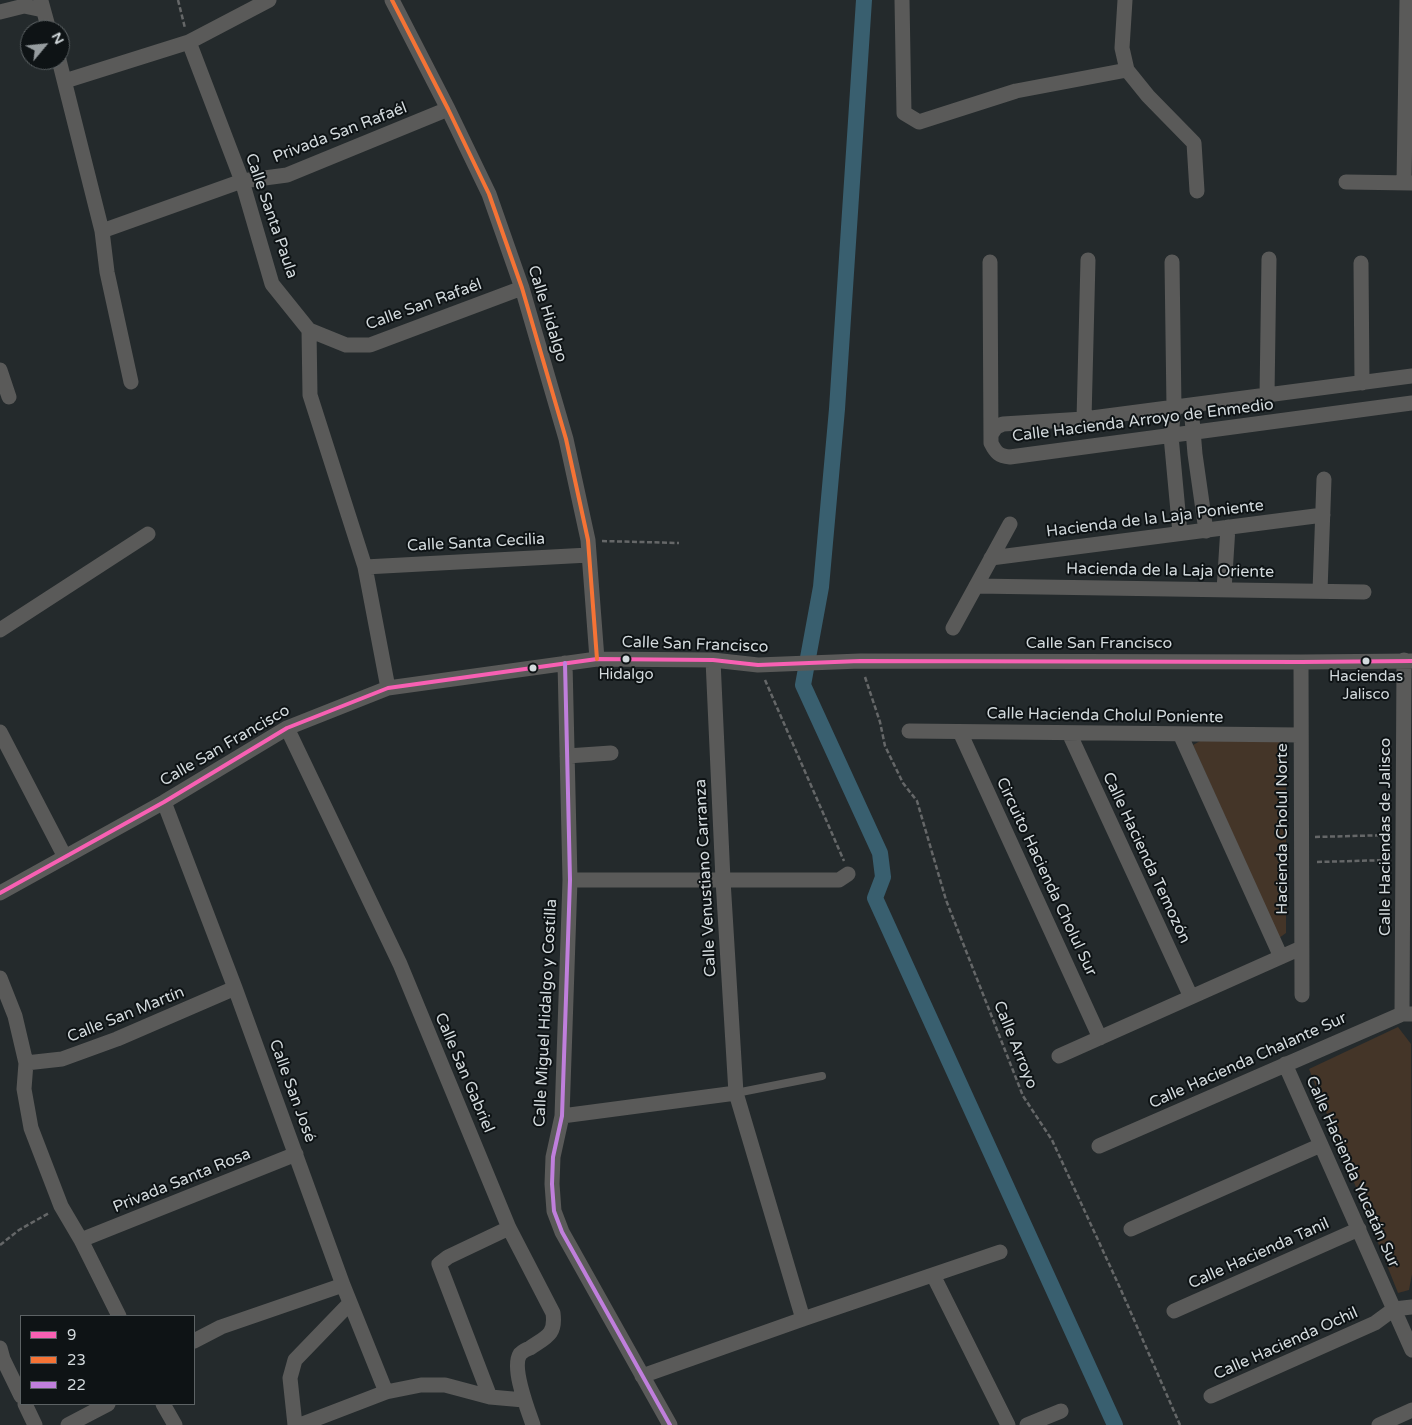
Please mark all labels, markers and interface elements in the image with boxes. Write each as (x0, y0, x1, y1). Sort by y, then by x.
north arrow (20, 20, 70, 70)
text: N (48, 29, 68, 47)
street label: Privada San Rafaél (270, 99, 410, 167)
street label: Calle Santa Paula (241, 151, 301, 281)
street label: Calle Hidalgo (523, 263, 571, 365)
street label: Calle San Rafaél (363, 275, 485, 335)
street label: Calle Hacienda Arroyo de Enmedio (1011, 395, 1275, 447)
street label: Hacienda de la Laja Poniente (1045, 496, 1265, 542)
street label: Calle Santa Cecilia (406, 530, 546, 556)
street label: Hacienda de la Laja Oriente (1066, 560, 1274, 582)
street label: Calle San Francisco (621, 633, 769, 657)
street label: Calle San Francisco (1026, 634, 1172, 654)
marker: Hidalgo (621, 654, 631, 664)
marker: Haciendas Jalisco (1361, 656, 1371, 666)
unlabelled marker (528, 663, 538, 673)
place label: Hidalgo (598, 666, 654, 684)
place label: Haciendas Jalisco (1329, 668, 1403, 703)
street label: Calle San Francisco (157, 701, 293, 791)
street label: Calle Hacienda Cholul Poniente (986, 704, 1224, 728)
street label: Calle Haciendas de Jalisco (1376, 738, 1396, 936)
street label: Hacienda Cholul Norte (1273, 743, 1293, 915)
street label: Calle Hacienda Temozón (1098, 769, 1194, 947)
street label: Circuito Hacienda Cholul Sur (991, 775, 1101, 979)
street label: Calle Venustiano Carranza (691, 778, 721, 978)
street label: Calle Miguel Hidalgo y Costilla (530, 898, 562, 1128)
street label: Calle San Martín (65, 983, 187, 1047)
street label: Calle Arroyo (989, 998, 1041, 1092)
street label: Calle Hacienda Chalante Sur (1146, 1009, 1350, 1113)
street label: Calle San Gabriel (430, 1010, 498, 1136)
street label: Calle San José (265, 1037, 319, 1145)
street label: Calle Hacienda Yucatán Sur (1301, 1073, 1403, 1271)
street label: Privada Santa Rosa (110, 1145, 254, 1217)
street label: Calle Hacienda Tanil (1186, 1214, 1332, 1294)
street label: Calle Hacienda Ochil (1211, 1304, 1361, 1384)
legend (20, 1315, 195, 1405)
text: 9 (67, 1326, 76, 1344)
text: 23 (67, 1351, 86, 1369)
text: 22 (67, 1376, 86, 1394)

